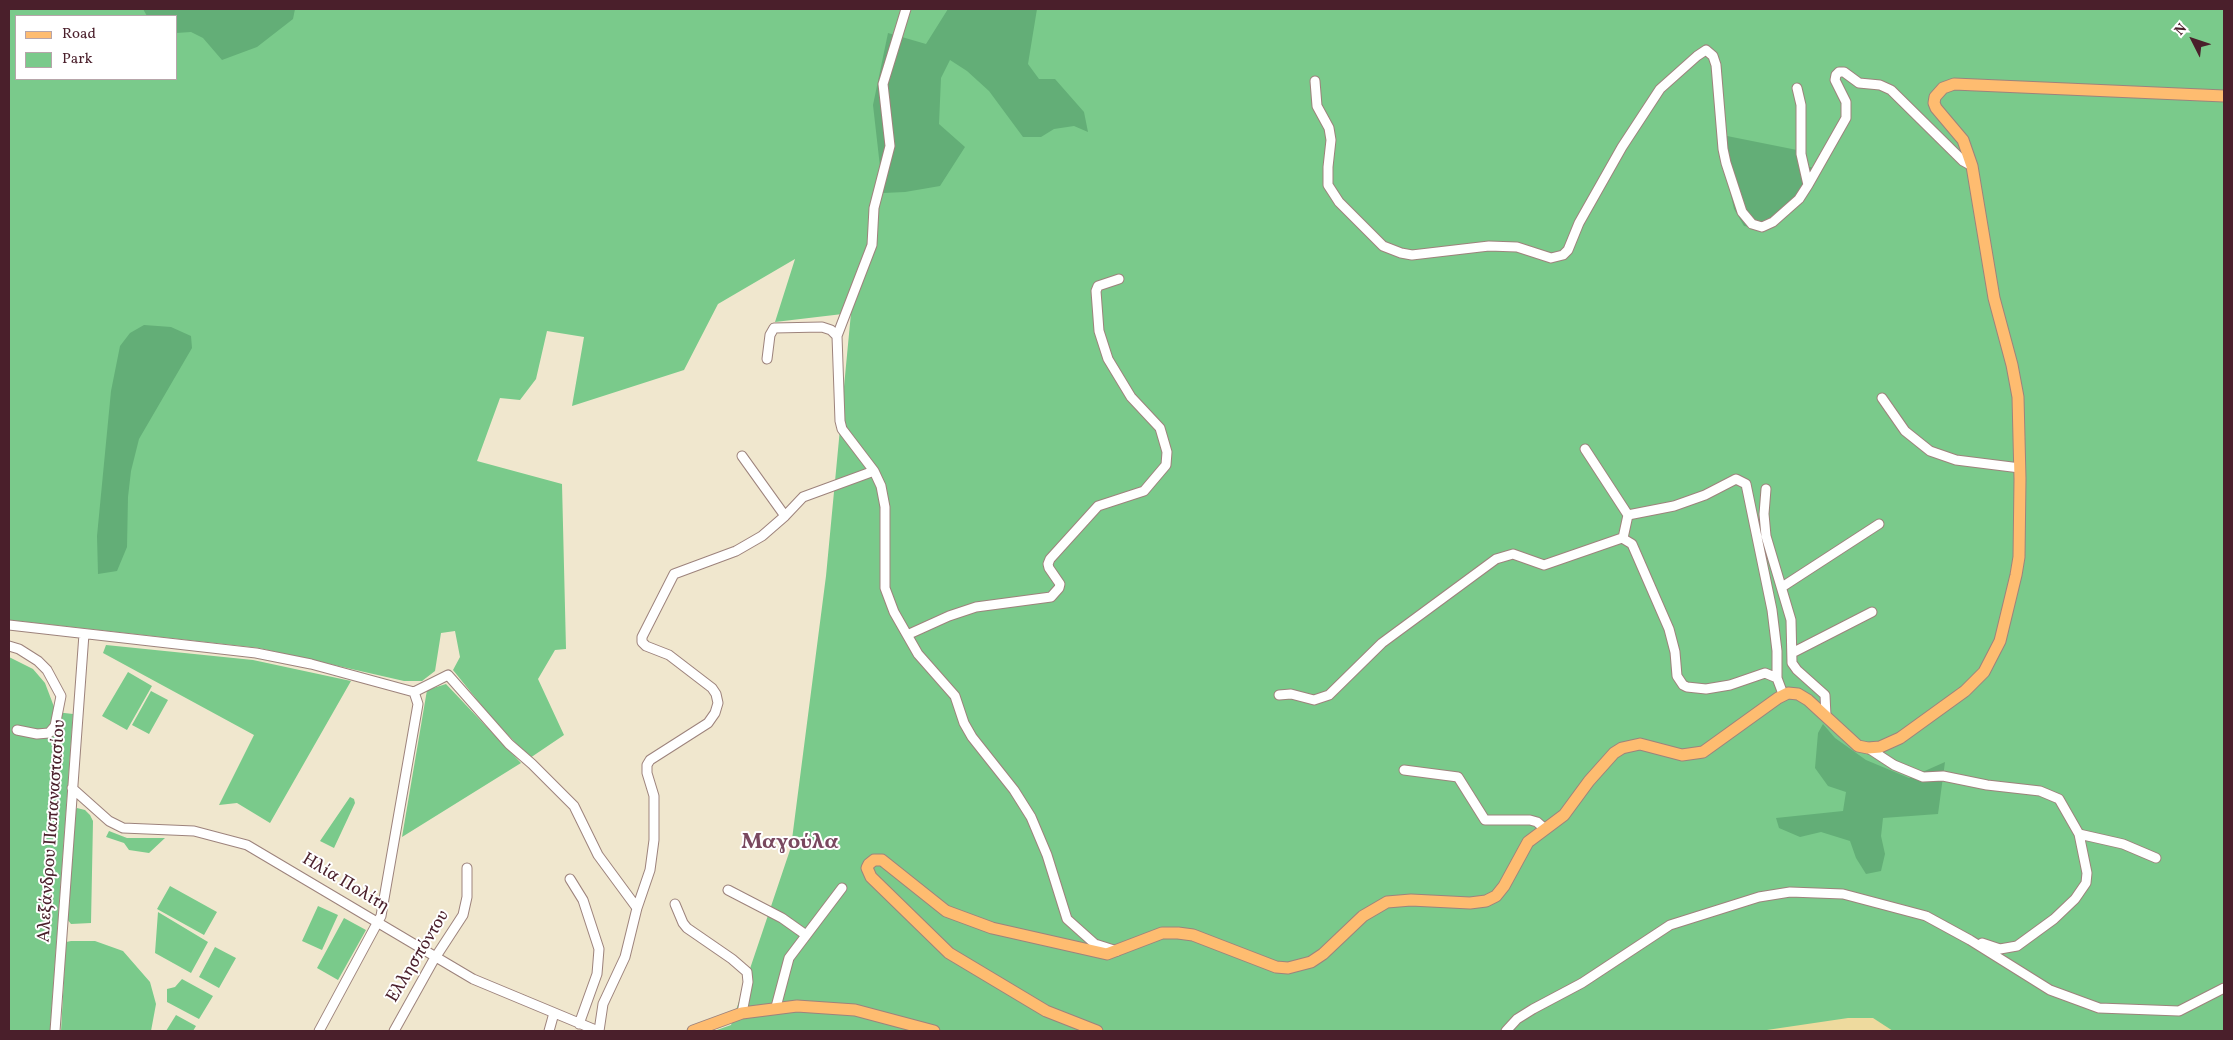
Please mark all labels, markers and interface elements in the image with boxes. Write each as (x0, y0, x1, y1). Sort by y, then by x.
legend (15, 15, 178, 80)
north arrow (2168, 15, 2218, 65)
text: N (2171, 20, 2192, 40)
text: Road (62, 24, 96, 45)
text: Park (62, 49, 93, 70)
street label: Αλεξάνδρου Παπαναστασίου (34, 719, 72, 943)
district label: Μαγούλα (741, 831, 839, 857)
street label: Ηλία Πολίτη (297, 849, 393, 919)
street label: Ελλησπόντου (383, 907, 455, 1007)

